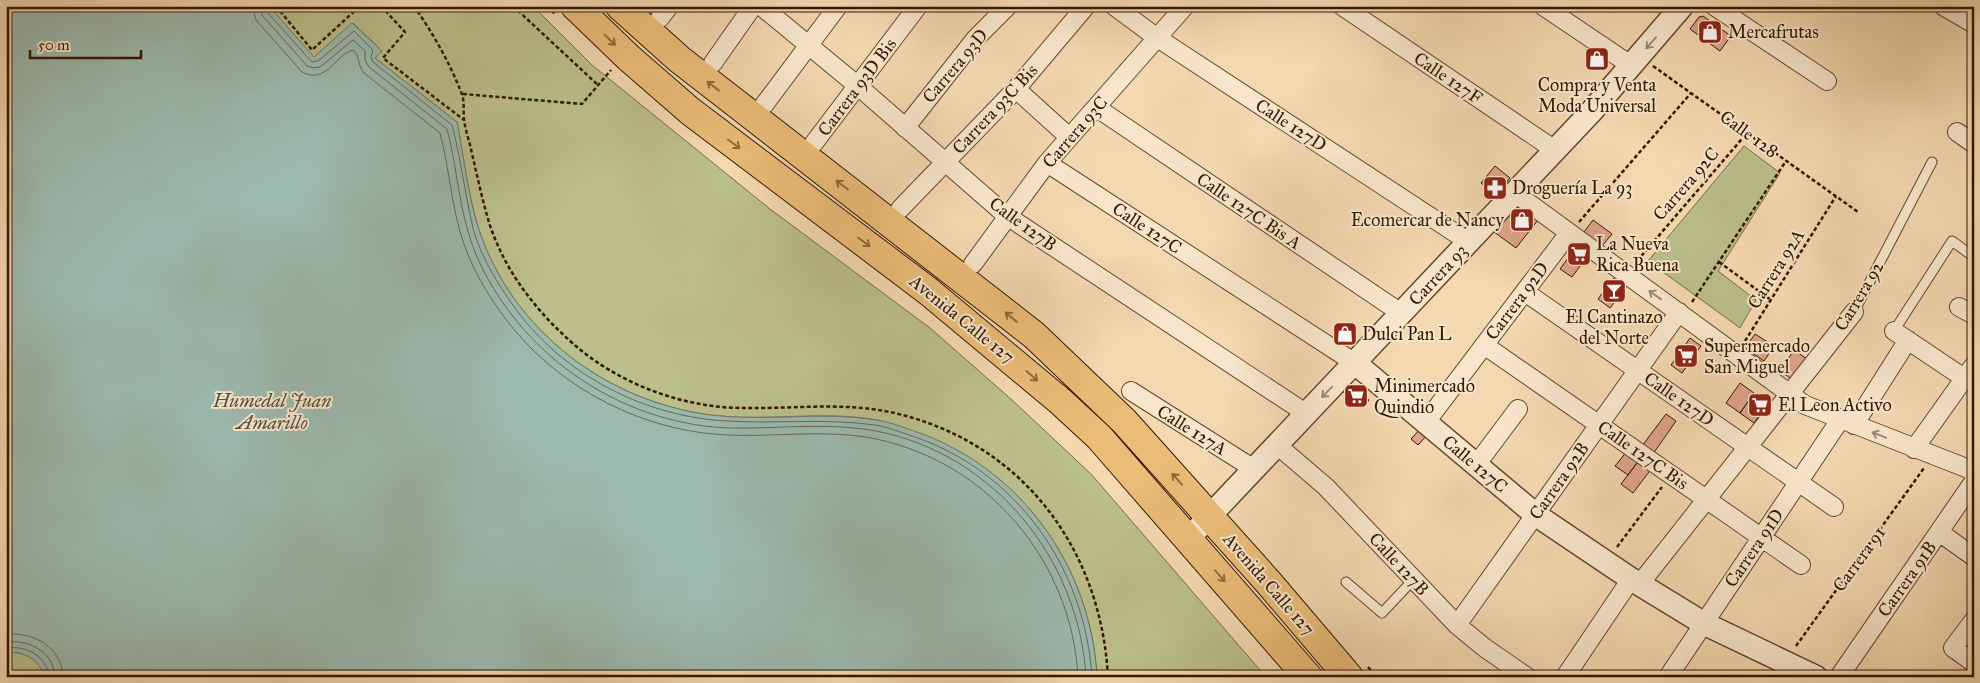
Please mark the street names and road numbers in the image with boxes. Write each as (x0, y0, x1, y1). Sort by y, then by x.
street label: Carrera 93D (918, 24, 992, 108)
street label: Carrera 93D Bis (813, 34, 901, 140)
street label: Calle 127F (1410, 47, 1487, 109)
street label: Carrera 93C Bis (948, 59, 1042, 159)
street label: Carrera 93C (1038, 92, 1112, 172)
street label: Calle 127D (1251, 94, 1331, 156)
street label: Calle 128 (1716, 106, 1782, 162)
street label: Carrera 92C (1648, 143, 1724, 225)
street label: Calle 127C Bis A (1192, 168, 1306, 254)
street label: Calle 127B (985, 192, 1061, 256)
street label: Calle 127C (1108, 197, 1186, 259)
street label: Carrera 92A (1743, 225, 1809, 313)
street label: Carrera 93 (1404, 240, 1472, 310)
street label: Carrera 92 (1830, 257, 1888, 335)
street label: Carrera 92D (1481, 258, 1553, 344)
street label: Avenida Calle 127 (904, 269, 1019, 368)
street label: Calle 127D (1640, 367, 1718, 431)
street label: Calle 127A (1153, 400, 1231, 460)
street label: Calle 127C Bis (1593, 416, 1693, 494)
street label: Calle 127C (1438, 430, 1512, 498)
street label: Carrera 92B (1524, 438, 1594, 524)
street label: Carrera 91D (1720, 505, 1788, 591)
street label: Carrera 91 (1828, 522, 1890, 596)
street label: Avenida Calle 127 (1218, 528, 1319, 640)
street label: Calle 127B (1364, 528, 1434, 600)
street label: Carrera 91B (1873, 537, 1941, 621)

